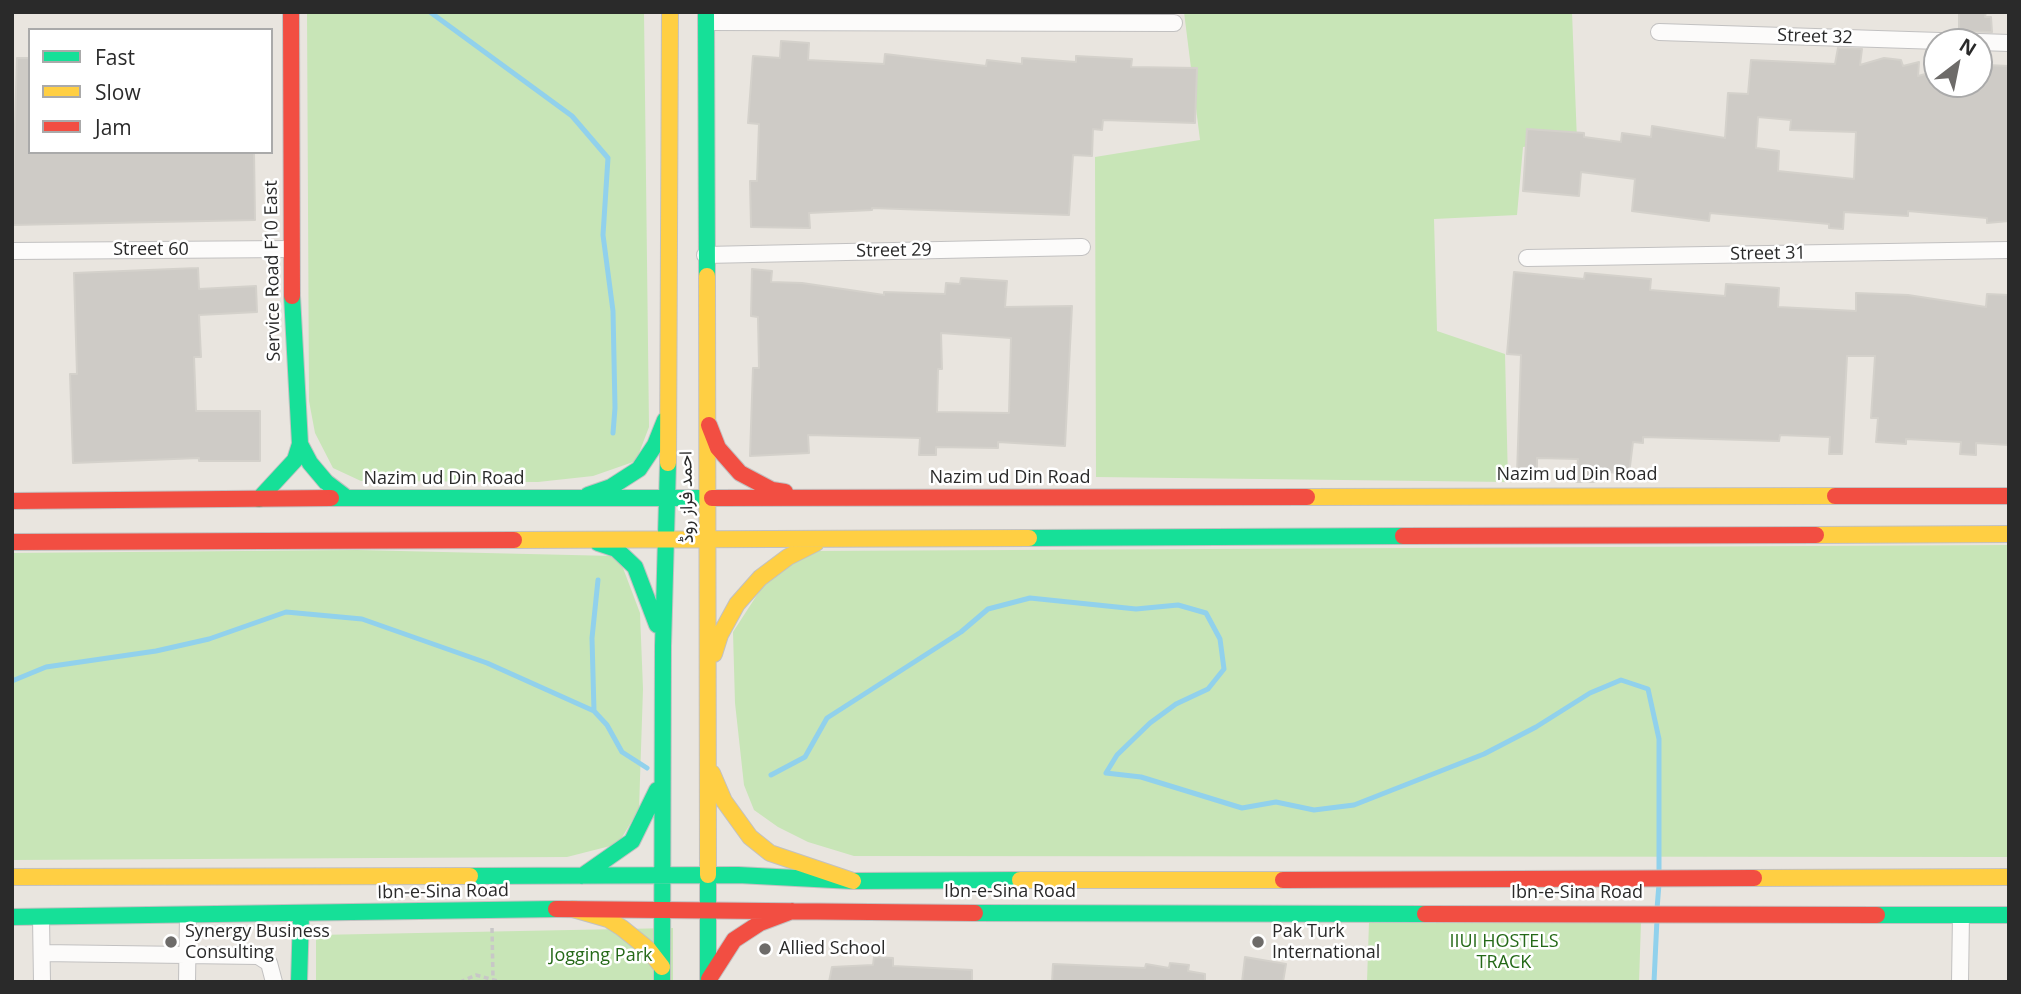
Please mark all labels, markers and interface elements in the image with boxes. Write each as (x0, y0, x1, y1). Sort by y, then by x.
street label: Street 32 (1777, 25, 1853, 49)
legend (28, 28, 273, 154)
north arrow (1923, 28, 1993, 98)
text: N (1955, 32, 1982, 62)
text: Fast (95, 43, 135, 71)
text: Slow (95, 78, 141, 106)
text: Jam (95, 113, 132, 141)
street label: Service Road F10 East (261, 180, 285, 362)
street label: Street 60 (113, 239, 189, 261)
street label: Street 29 (856, 240, 932, 262)
street label: Street 31 (1730, 243, 1806, 265)
street label: احمد فراز روڈ (675, 451, 699, 543)
street label: Nazim ud Din Road (1497, 464, 1657, 486)
street label: Nazim ud Din Road (930, 467, 1090, 489)
street label: Nazim ud Din Road (364, 468, 524, 490)
street label: Ibn-e-Sina Road (377, 880, 509, 904)
street label: Ibn-e-Sina Road (944, 881, 1076, 903)
street label: Ibn-e-Sina Road (1511, 882, 1643, 904)
place label: Synergy Business Consulting (185, 921, 330, 964)
place label: Pak Turk International (1272, 921, 1380, 964)
park label: IIUI HOSTELS TRACK (1449, 931, 1559, 974)
marker: Synergy Business Consulting (163, 934, 179, 950)
marker: Pak Turk International (1250, 934, 1266, 950)
place label: Allied School (779, 938, 886, 960)
marker: Allied School (757, 941, 773, 957)
park label: Jogging Park (550, 945, 652, 967)

